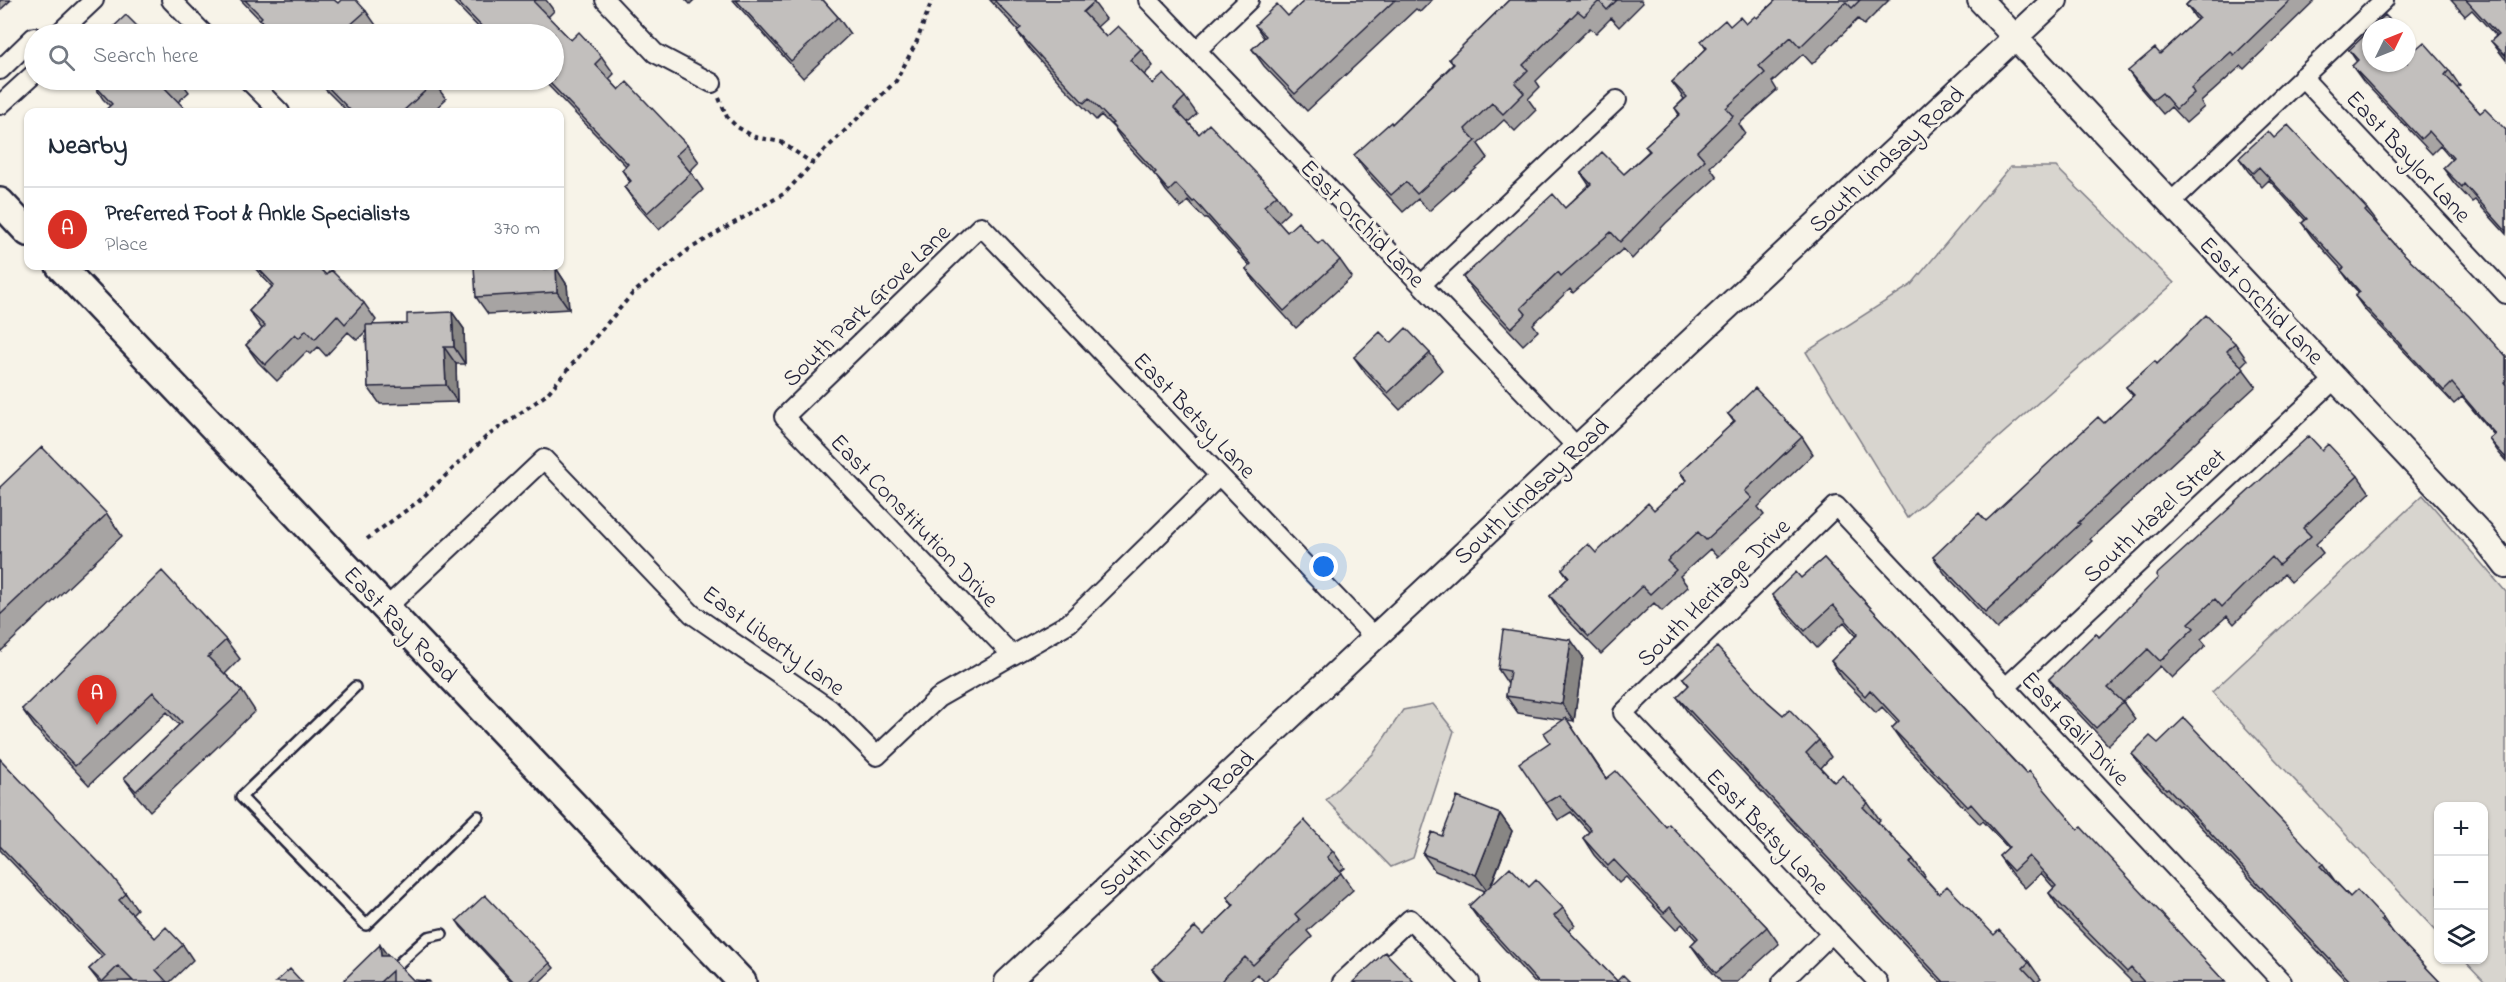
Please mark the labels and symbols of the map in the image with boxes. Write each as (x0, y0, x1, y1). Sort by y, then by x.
north arrow (2362, 18, 2416, 72)
street label: South Lindsay Road (1802, 79, 1975, 243)
street label: East Baylor Lane (2335, 83, 2478, 233)
street label: East Orchid Lane (1291, 152, 1432, 297)
street label: South Park Grove Lane (776, 217, 960, 397)
street label: East Orchid Lane (2190, 229, 2331, 374)
street label: East Betsy Lane (1123, 345, 1263, 489)
street label: South Lindsay Road (1447, 411, 1620, 575)
street label: East Constitution Drive (821, 427, 1006, 617)
street label: South Hazel Street (2076, 441, 2235, 593)
street label: South Heritage Drive (1630, 511, 1800, 677)
your location (1309, 552, 1338, 581)
street label: East Ray Road (333, 559, 465, 693)
street label: East Liberty Lane (693, 578, 852, 707)
street label: East Gail Drive (2011, 664, 2137, 795)
pin: A (78, 676, 116, 725)
street label: South Lindsay Road (1092, 743, 1265, 907)
street label: East Betsy Lane (1696, 761, 1836, 905)

